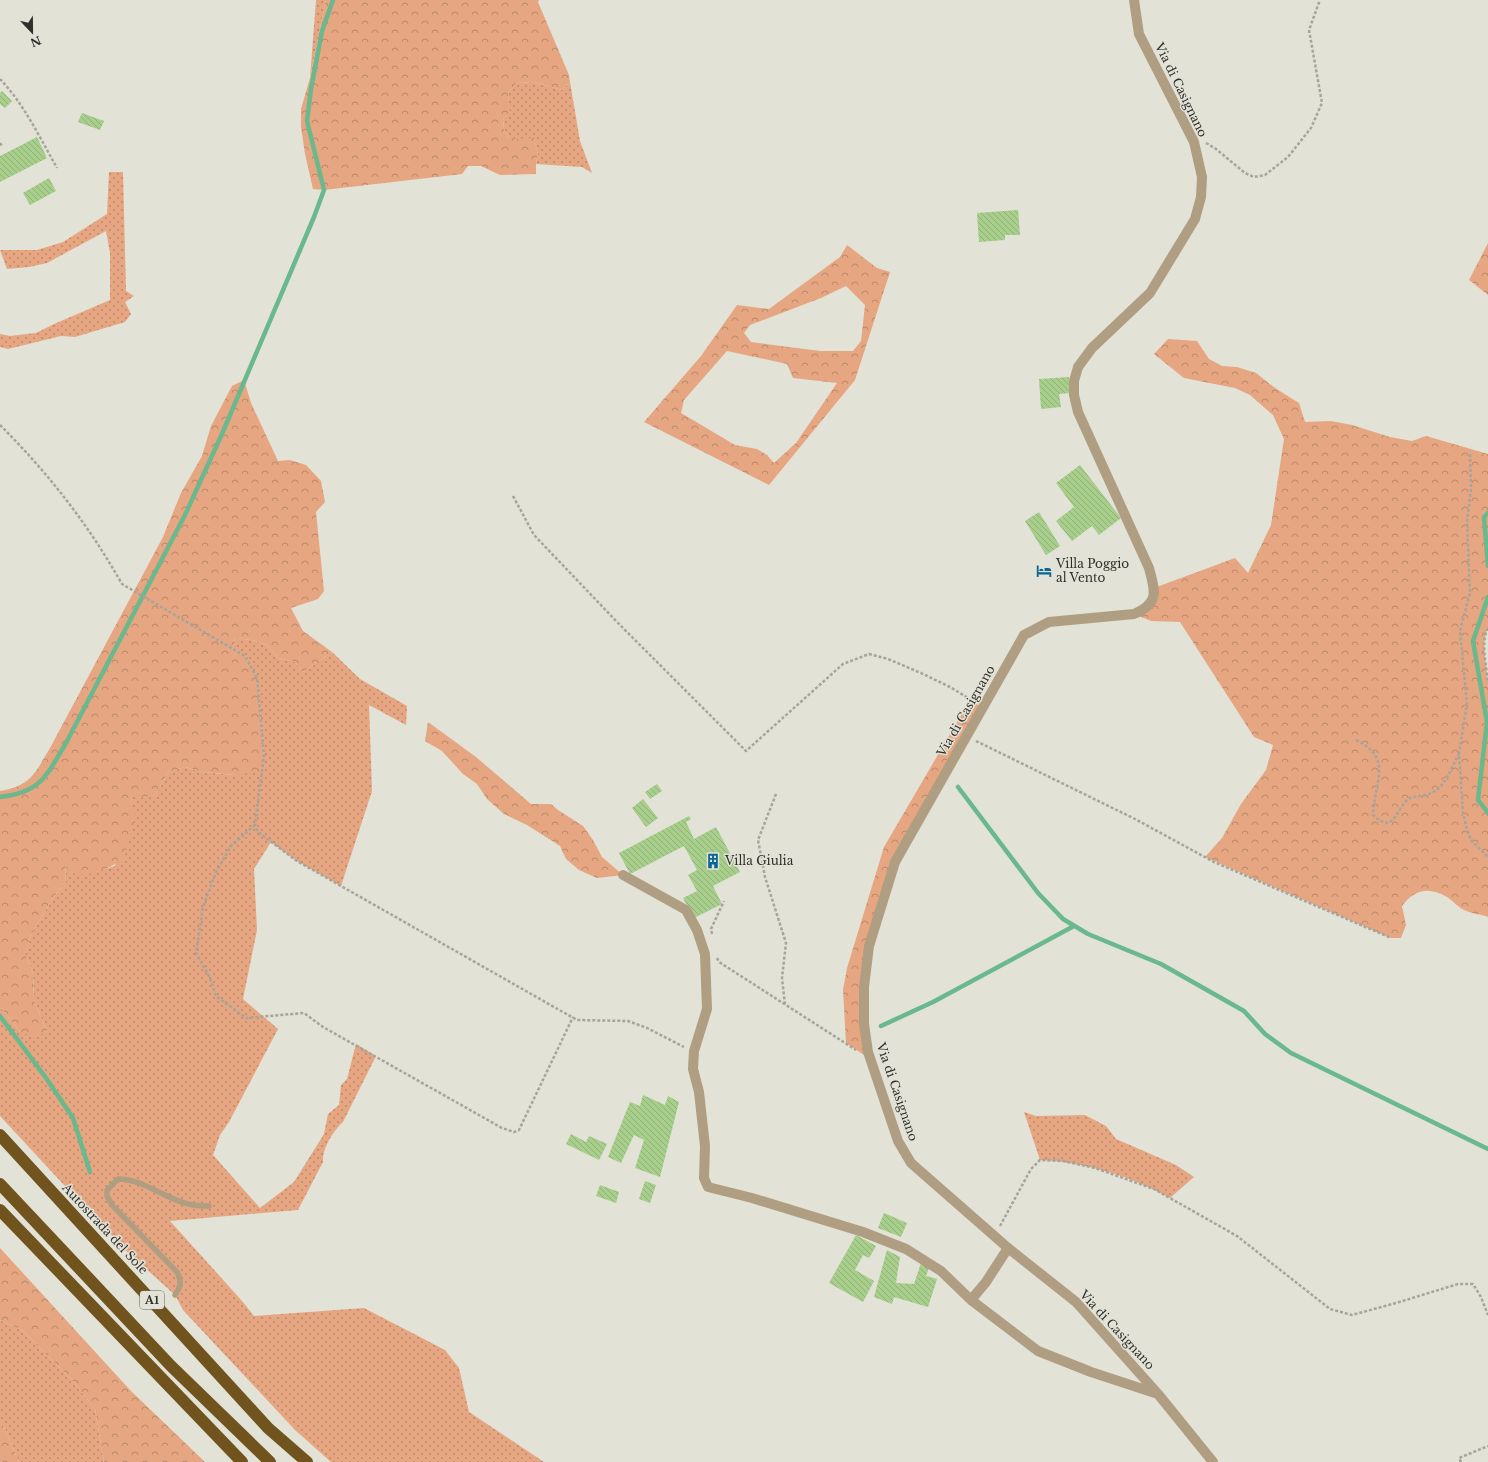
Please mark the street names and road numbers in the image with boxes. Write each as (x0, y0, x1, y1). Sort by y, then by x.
street label: Via di Casignano (1152, 39, 1211, 139)
street label: Via di Casignano (933, 662, 998, 760)
street label: Via di Casignano (873, 1040, 921, 1143)
street label: Autostrada del Sole (59, 1179, 151, 1277)
street label: Via di Casignano (1076, 1286, 1158, 1373)
road number: A1 (140, 1291, 164, 1309)

